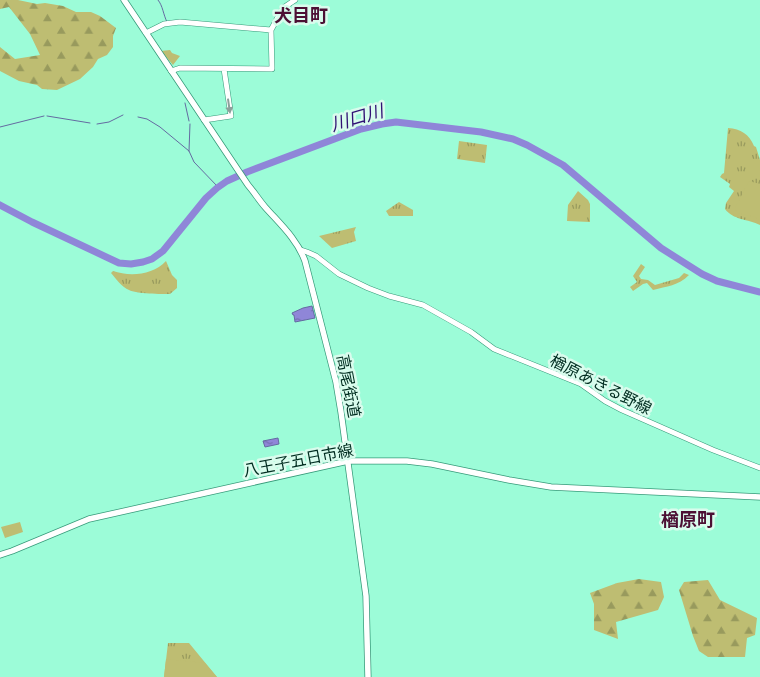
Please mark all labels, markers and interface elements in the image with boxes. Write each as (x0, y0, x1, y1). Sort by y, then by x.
district label: 犬目町 (274, 4, 328, 27)
one-way arrow (226, 98, 234, 114)
water label: 川口川 (328, 98, 388, 136)
street label: 楢原あきる野線 (547, 350, 655, 418)
street label: 高尾街道 (333, 353, 365, 419)
street label: 八王子五日市線 (241, 439, 355, 481)
district label: 楢原町 (661, 508, 715, 531)

